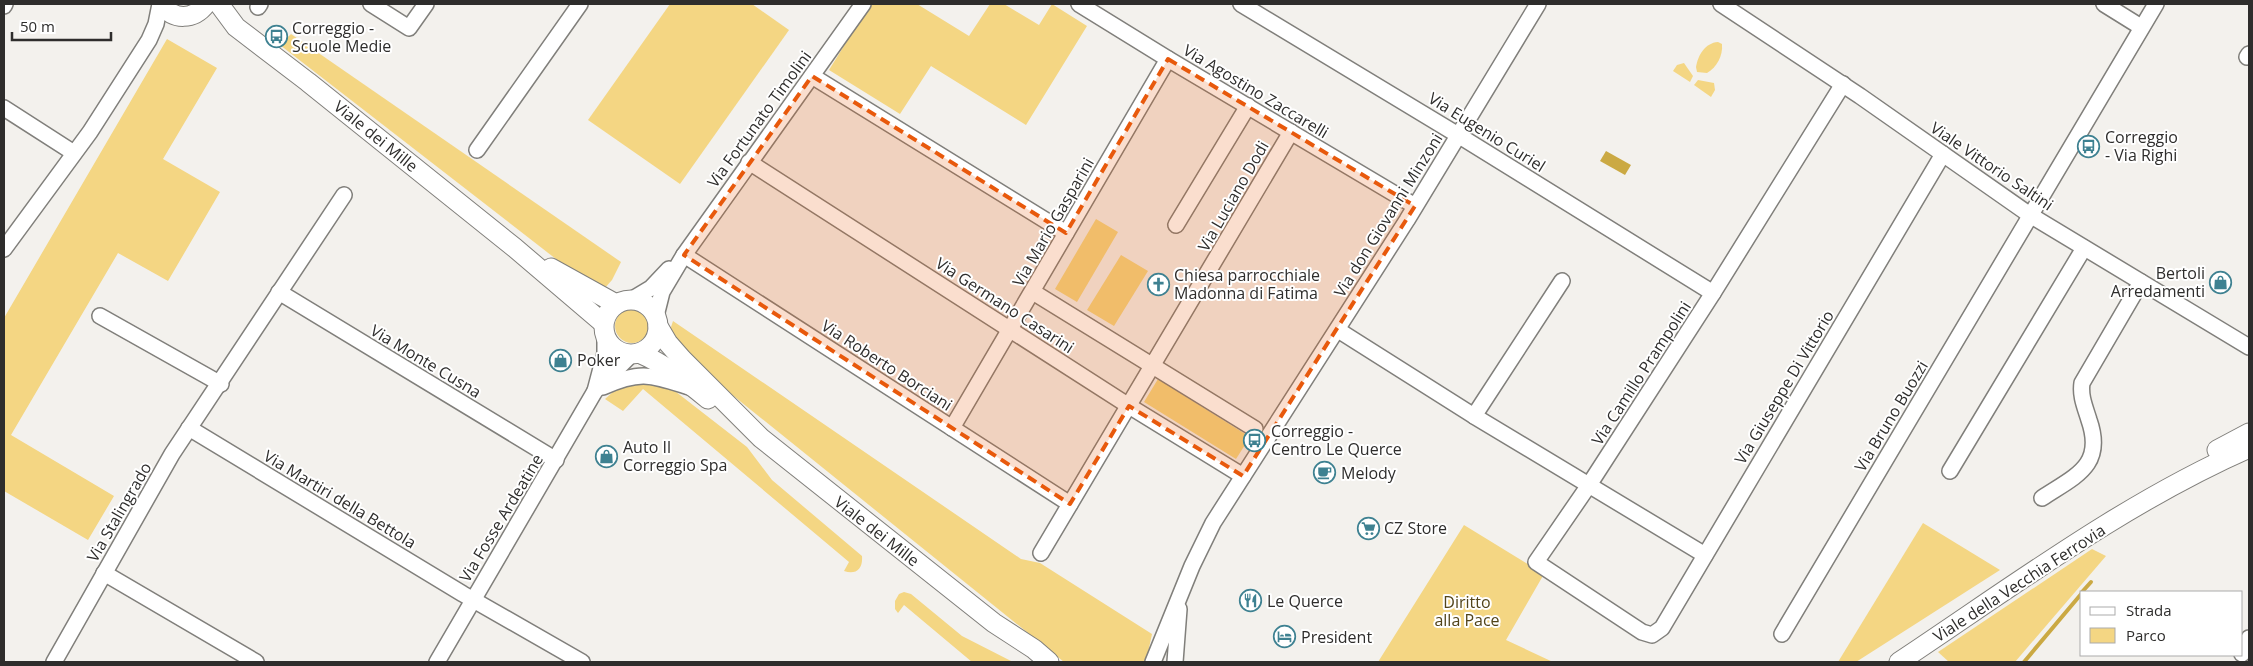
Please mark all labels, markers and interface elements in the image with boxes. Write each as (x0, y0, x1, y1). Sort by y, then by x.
scale bar (12, 10, 111, 42)
text: 50 m (20, 16, 55, 36)
place label: Correggio - Scuole Medie (292, 17, 391, 57)
bus stop icon: Correggio - Scuole Medie (264, 25, 288, 49)
street label: Via Agostino Zaccarelli (1179, 39, 1333, 143)
street label: Via Fortunato Timolini (702, 46, 816, 192)
street label: Via Eugenio Curiel (1424, 87, 1550, 177)
street label: Viale dei Mille (329, 95, 423, 177)
street label: Viale Vittorio Saltini (1926, 117, 2058, 215)
place label: Correggio - Via Righi (2105, 126, 2178, 166)
street label: Via don Giovanni Minzoni (1329, 129, 1447, 301)
bus stop icon: Correggio - Via Righi (2077, 134, 2101, 158)
street label: Via Luciano Dodi (1192, 137, 1274, 255)
street label: Via Mario Gasparini (1007, 153, 1099, 291)
street label: Via Germano Casarini (931, 252, 1079, 358)
place label: Bertoli Arredamenti (2111, 262, 2205, 302)
place label: Chiesa parrocchiale Madonna di Fatima (1174, 264, 1320, 304)
shop icon: Bertoli Arredamenti (2209, 270, 2233, 294)
church icon: Chiesa parrocchiale Madonna di Fatima (1146, 272, 1170, 296)
street label: Via Camillo Prampolini (1586, 297, 1696, 449)
street label: Via Giuseppe Di Vittorio (1729, 306, 1839, 468)
street label: Via Roberto Borciani (817, 314, 957, 416)
street label: Via Monte Cusna (367, 319, 485, 403)
shop icon: Poker (549, 348, 573, 372)
place label: Poker (577, 349, 621, 371)
street label: Via Bruno Buozzi (1849, 356, 1933, 476)
place label: Correggio - Centro Le Querce (1271, 420, 1402, 460)
bus stop icon: Correggio - Centro Le Querce (1243, 428, 1267, 452)
place label: Auto Il Correggio Spa (623, 436, 727, 476)
shop icon: Auto Il Correggio Spa (595, 444, 619, 468)
street label: Via Martiri della Bettola (260, 445, 420, 553)
street label: Via Fosse Ardeatine (454, 450, 548, 586)
street label: Via Stalingrado (82, 458, 156, 566)
cafe icon: Melody (1313, 461, 1337, 485)
place label: Melody (1341, 462, 1397, 484)
street label: Viale dei Mille (830, 491, 924, 571)
supermarket icon: CZ Store (1356, 516, 1380, 540)
place label: CZ Store (1384, 517, 1447, 539)
street label: Viale della Vecchia Ferrovia (1929, 519, 2109, 647)
restaurant icon: Le Querce (1239, 589, 1263, 613)
place label: Le Querce (1267, 590, 1343, 612)
park label: Diritto alla Pace (1434, 591, 1500, 631)
legend (2080, 591, 2243, 656)
text: Strada (2126, 600, 2172, 620)
hotel icon: President (1273, 625, 1297, 649)
text: Parco (2126, 625, 2166, 645)
place label: President (1301, 626, 1372, 648)

